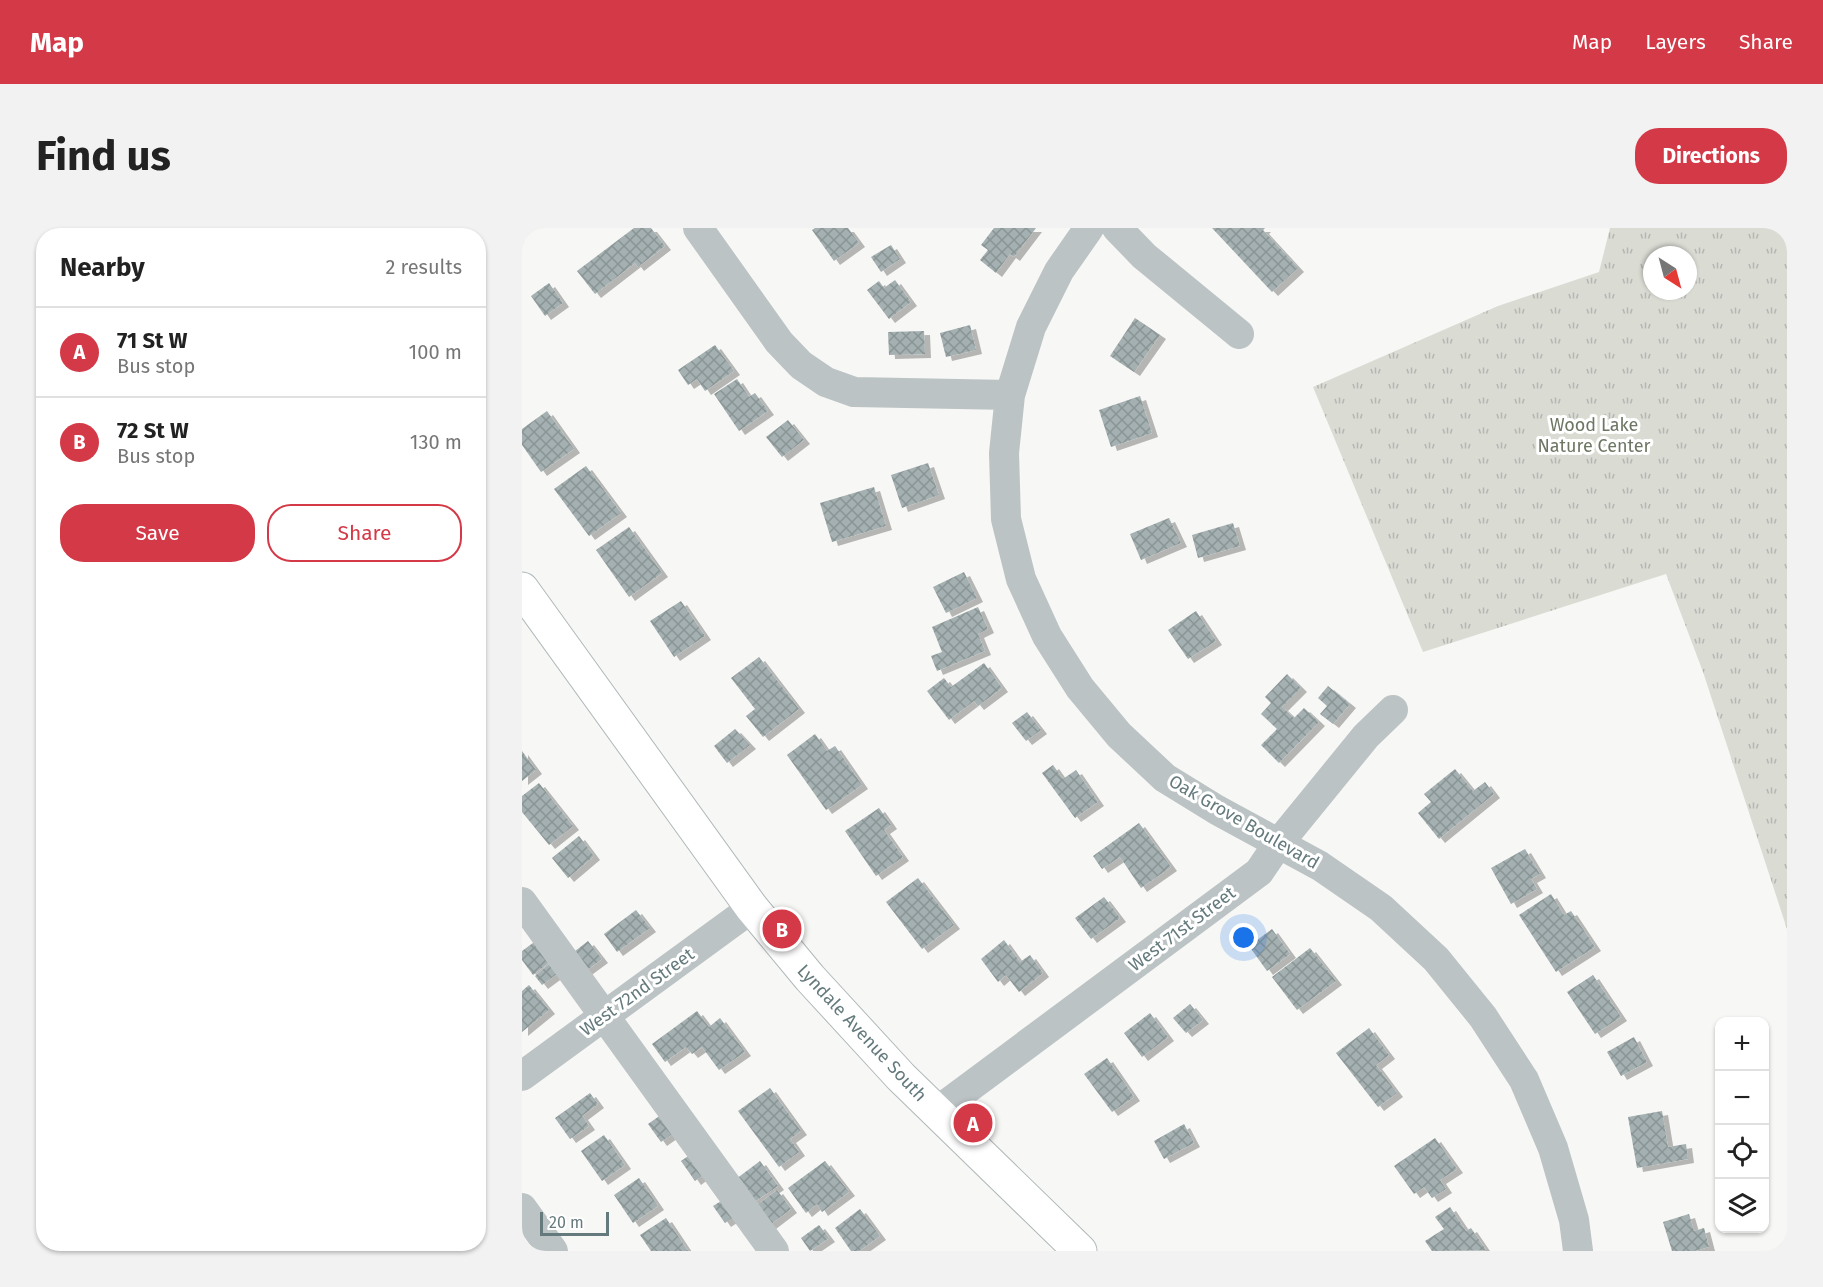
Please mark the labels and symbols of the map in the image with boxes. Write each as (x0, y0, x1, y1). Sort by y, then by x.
north arrow (1643, 246, 1697, 300)
park label: Wood Lake Nature Center (1537, 414, 1651, 457)
street label: Oak Grove Boulevard (1165, 770, 1323, 874)
street label: West 71st Street (1124, 881, 1240, 976)
pin: B (762, 906, 802, 952)
your location (1229, 923, 1258, 952)
street label: West 72nd Street (576, 943, 699, 1041)
street label: Lyndale Avenue South (793, 960, 931, 1106)
pin: A (954, 1100, 992, 1146)
scale bar (540, 1209, 609, 1236)

